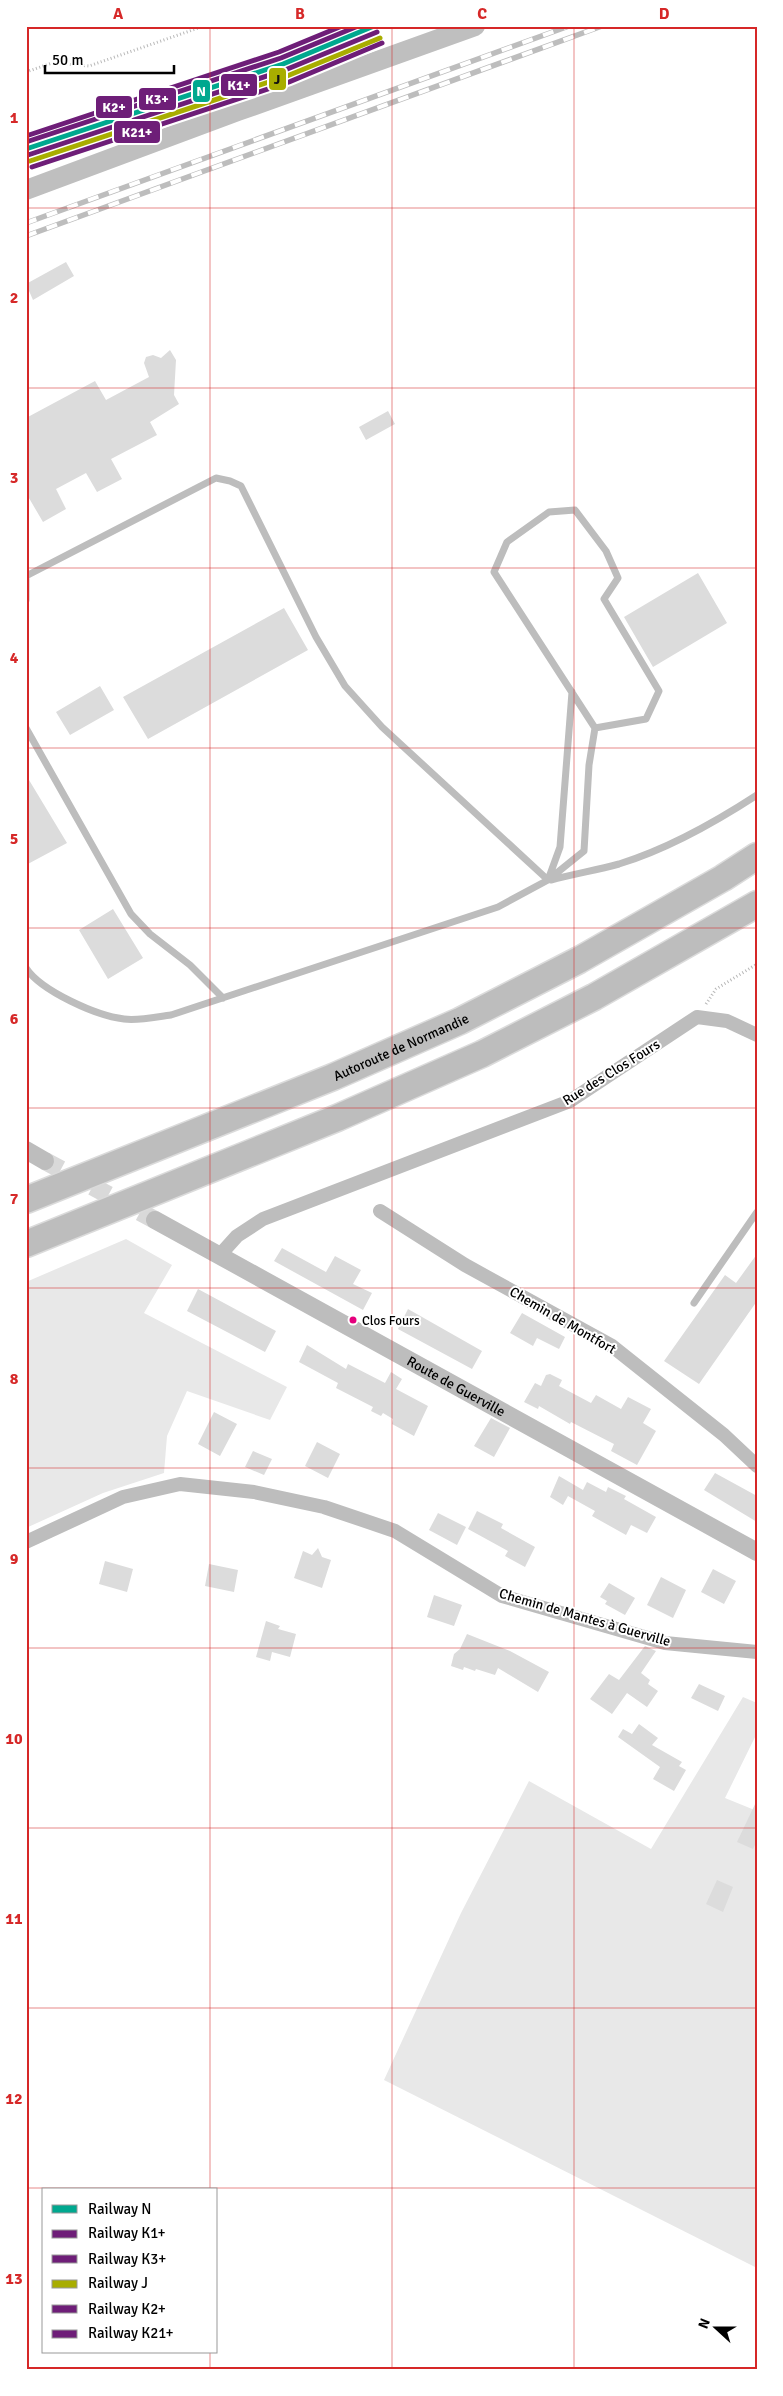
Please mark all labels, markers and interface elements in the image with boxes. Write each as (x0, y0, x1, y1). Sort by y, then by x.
text: A (113, 4, 124, 24)
text: B (295, 4, 305, 24)
text: C (477, 4, 487, 24)
text: D (659, 4, 670, 24)
scale bar (45, 42, 174, 74)
text: 50 m (52, 51, 83, 69)
line badge: J (268, 67, 287, 91)
text: J (274, 71, 280, 88)
line badge: K1+ (220, 73, 258, 97)
text: K1+ (227, 77, 251, 94)
line badge: N (192, 79, 211, 103)
text: N (196, 83, 206, 100)
line badge: K3+ (138, 87, 177, 111)
text: K3+ (145, 91, 169, 108)
line badge: K2+ (95, 95, 133, 119)
text: K2+ (102, 99, 126, 116)
text: 1 (10, 108, 19, 128)
line badge: K21+ (113, 120, 161, 144)
text: K21+ (122, 124, 152, 141)
text: 2 (10, 288, 18, 308)
text: 3 (10, 468, 18, 488)
text: 4 (10, 648, 19, 668)
text: 5 (10, 829, 18, 849)
text: 6 (10, 1009, 19, 1029)
street label: Autoroute de Normandie (331, 1010, 472, 1085)
street label: Rue des Clos Fours (559, 1036, 663, 1109)
text: 7 (10, 1189, 19, 1209)
street label: Chemin de Montfort (507, 1283, 619, 1358)
place label: Clos Fours (362, 1313, 420, 1329)
marker: Clos Fours (348, 1315, 358, 1325)
street label: Route de Guerville (404, 1353, 508, 1421)
text: 8 (10, 1369, 19, 1389)
text: 9 (10, 1549, 19, 1569)
street label: Chemin de Mantes à Guerville (497, 1585, 673, 1650)
text: 10 (5, 1729, 23, 1749)
text: 11 (5, 1909, 23, 1929)
text: 12 (5, 2089, 23, 2109)
legend (42, 2188, 218, 2354)
text: Railway N (88, 2200, 152, 2218)
text: Railway K1+ (88, 2224, 166, 2242)
text: Railway K3+ (88, 2250, 166, 2268)
text: 13 (5, 2269, 23, 2289)
text: Railway J (88, 2274, 148, 2292)
text: Railway K2+ (88, 2300, 166, 2318)
north arrow (690, 2304, 740, 2354)
text: N (695, 2316, 714, 2331)
text: Railway K21+ (88, 2324, 174, 2342)

